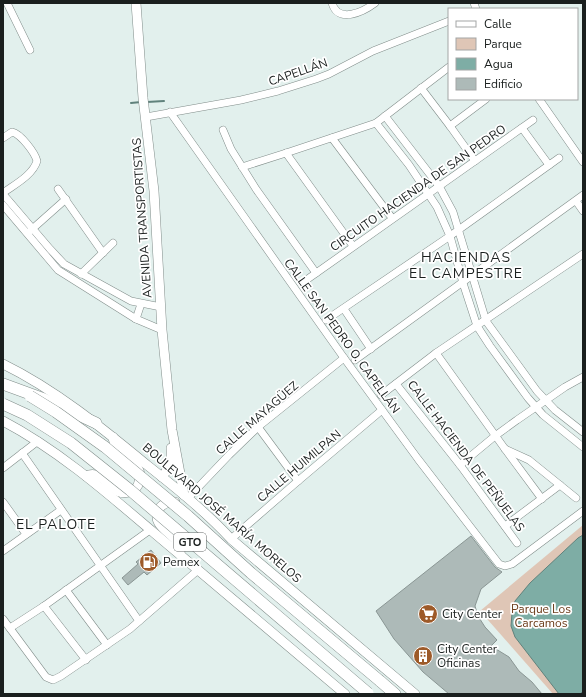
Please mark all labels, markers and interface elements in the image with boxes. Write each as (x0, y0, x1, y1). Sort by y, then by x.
legend (448, 8, 578, 100)
text: Calle (484, 16, 512, 32)
text: Parque (484, 36, 522, 52)
street label: CAPELLÁN (266, 54, 330, 90)
text: Agua (484, 56, 513, 72)
text: Edificio (484, 76, 523, 92)
street label: CIRCUITO HACIENDA DE SAN PEDRO (327, 121, 509, 255)
street label: AVENIDA TRANSPORTISTAS (128, 137, 156, 299)
district label: HACIENDAS EL CAMPESTRE (409, 248, 523, 283)
street label: CALLE SAN PEDRO O. CAPELLÁN (280, 255, 404, 417)
street label: CALLE HACIENDA DE PEÑUELAS (404, 377, 528, 535)
street label: CALLE MAYAGÜEZ (212, 378, 302, 458)
street label: CALLE HUIMILPAN (254, 426, 344, 506)
street label: BOULEVARD JOSÉ MARÍA MORELOS (139, 440, 305, 586)
district label: EL PALOTE (16, 515, 96, 534)
road number: GTO (174, 533, 206, 551)
fuel station icon: Pemex (138, 551, 160, 573)
place label: Pemex (163, 554, 200, 570)
park label: Parque Los Carcamos (511, 601, 571, 631)
supermarket icon: City Center (417, 603, 439, 625)
place label: City Center (442, 606, 503, 622)
place label: City Center Oficinas (437, 641, 498, 671)
building icon: City Center Oficinas (412, 645, 434, 667)

